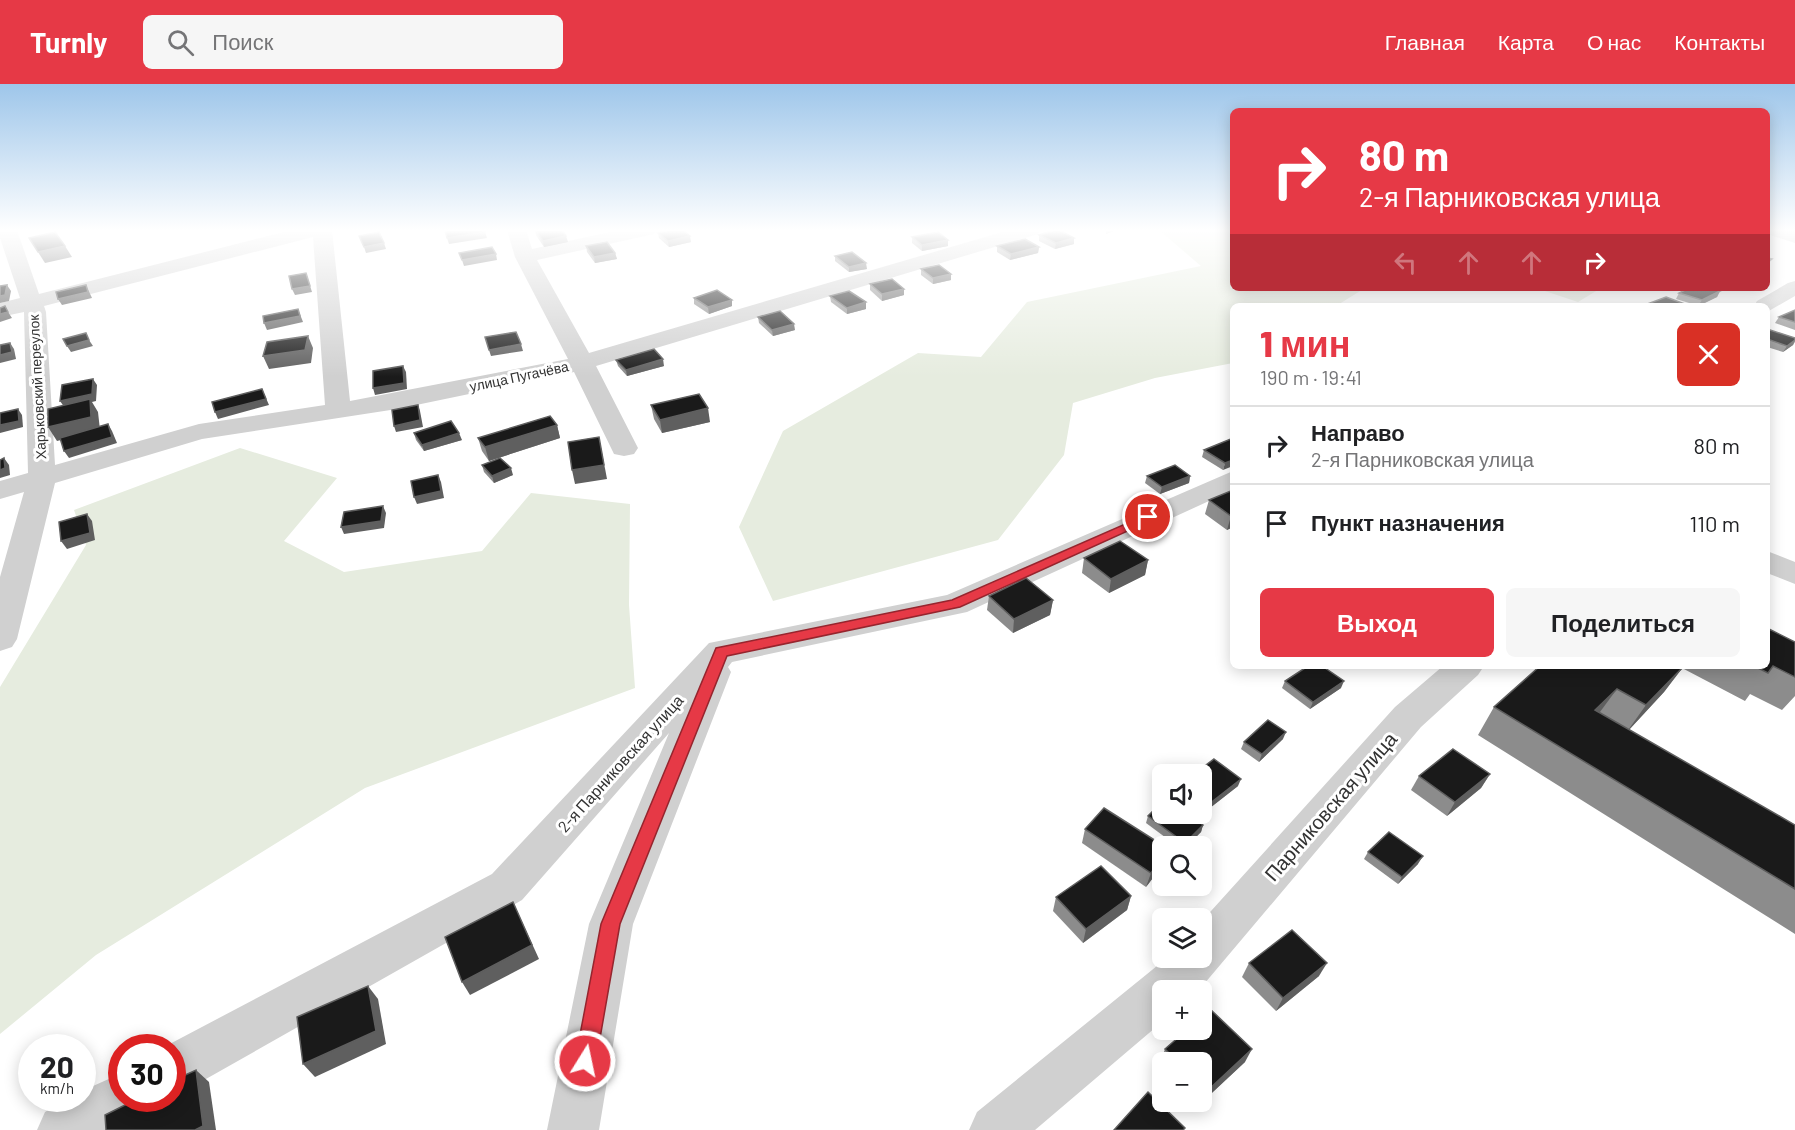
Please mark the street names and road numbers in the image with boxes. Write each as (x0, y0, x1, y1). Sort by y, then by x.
street label: Харьковский переулок (25, 313, 49, 460)
street label: улица Пугачёва (468, 357, 570, 395)
street label: 2-я Парниковская улица (553, 690, 687, 836)
street label: Парниковская улица (1259, 726, 1402, 885)

